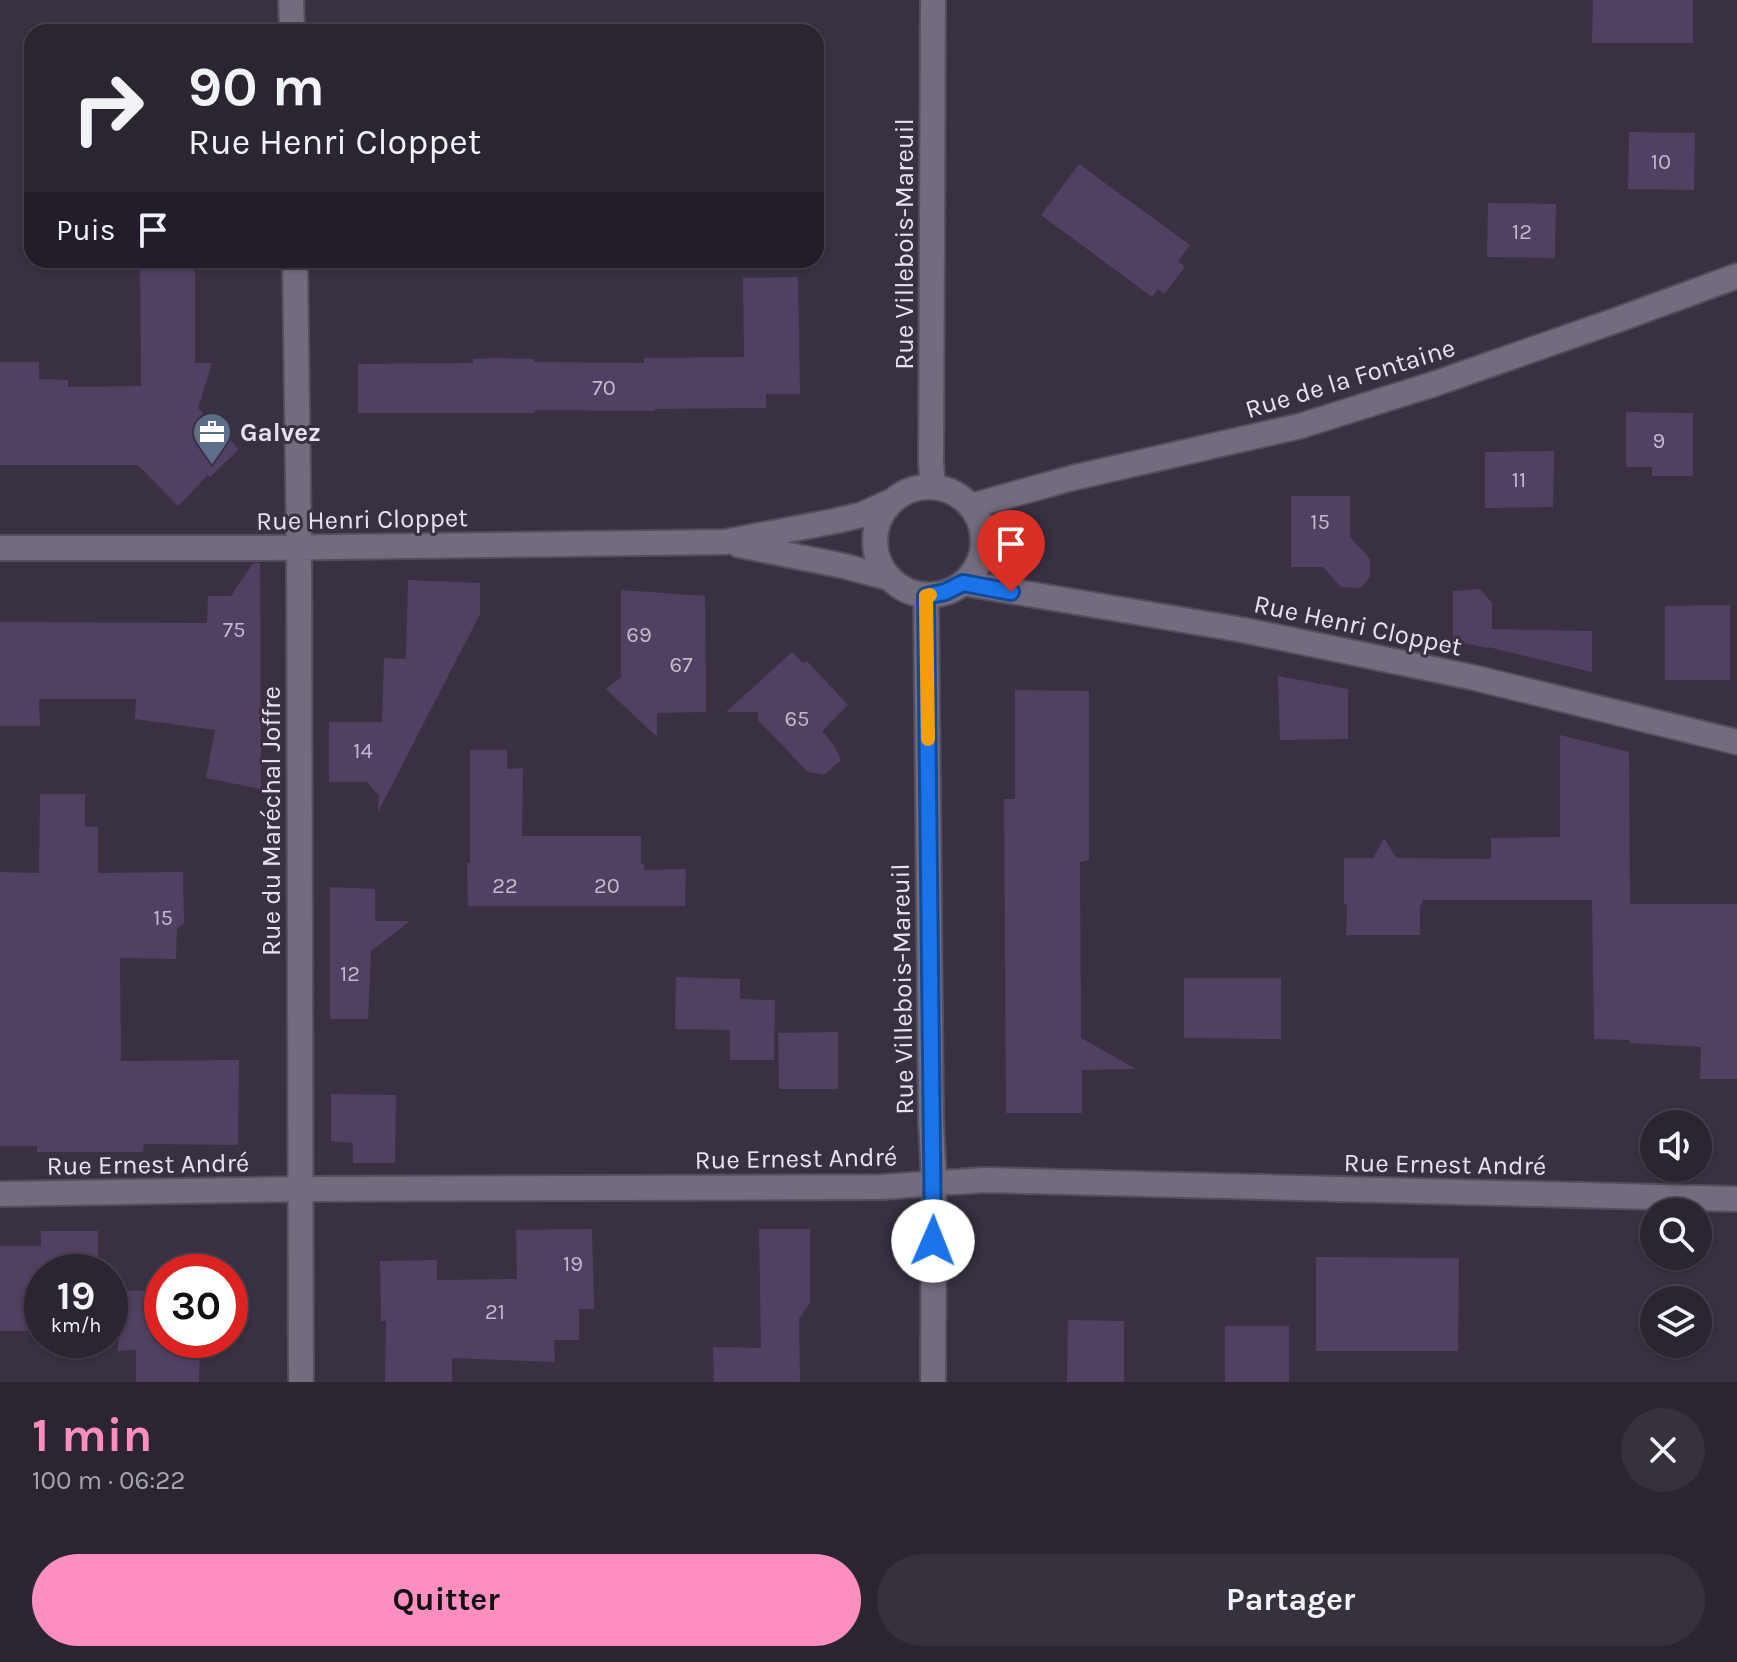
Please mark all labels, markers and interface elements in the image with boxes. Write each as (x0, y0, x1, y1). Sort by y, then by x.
text: 90 m (188, 54, 325, 119)
icon: right (56, 56, 160, 160)
street label: Rue Villebois-Mareuil (889, 118, 920, 370)
text: Rue Henri Cloppet (188, 121, 481, 163)
house number: 10 (1651, 149, 1671, 175)
icon: arrive (131, 208, 175, 252)
text: Puis (56, 212, 115, 248)
house number: 12 (1512, 219, 1532, 245)
street label: Rue de la Fontaine (1242, 332, 1459, 425)
house number: 70 (592, 375, 616, 401)
office icon: Galvez (191, 411, 233, 466)
place label: Galvez (240, 417, 321, 448)
house number: 9 (1653, 428, 1665, 454)
house number: 11 (1512, 467, 1526, 493)
street label: Rue Henri Cloppet (256, 502, 468, 537)
house number: 15 (1310, 509, 1330, 535)
pin (977, 510, 1045, 592)
icon: arrive (989, 522, 1033, 566)
street label: Rue Henri Cloppet (1251, 588, 1465, 663)
house number: 75 (223, 617, 245, 643)
house number: 69 (626, 622, 652, 648)
house number: 67 (670, 652, 692, 678)
street label: Rue du Maréchal Joffre (256, 686, 287, 956)
house number: 65 (784, 706, 810, 732)
house number: 14 (353, 738, 373, 764)
street label: Rue Villebois-Mareuil (885, 863, 920, 1115)
house number: 22 (492, 873, 518, 899)
house number: 20 (594, 873, 620, 899)
house number: 15 (153, 905, 173, 931)
house number: 12 (340, 961, 360, 987)
map controls (1640, 1110, 1712, 1358)
button: sound (1640, 1110, 1712, 1182)
street label: Rue Ernest André (694, 1141, 898, 1176)
street label: Rue Ernest André (46, 1147, 250, 1182)
street label: Rue Ernest André (1343, 1147, 1547, 1182)
button: search (1640, 1198, 1712, 1270)
position arrow (891, 1199, 975, 1283)
house number: 19 (563, 1251, 583, 1277)
speed limit sign: 30 (144, 1254, 248, 1358)
text: 19 (57, 1272, 95, 1319)
button: layers (1640, 1286, 1712, 1358)
house number: 21 (485, 1299, 505, 1325)
text: km/h (51, 1314, 101, 1337)
text: 1 min (32, 1407, 152, 1463)
button: close (1621, 1408, 1705, 1492)
text: 100 m · 06:22 (32, 1465, 185, 1496)
button: Quitter (32, 1554, 861, 1646)
button: Partager (877, 1554, 1705, 1646)

